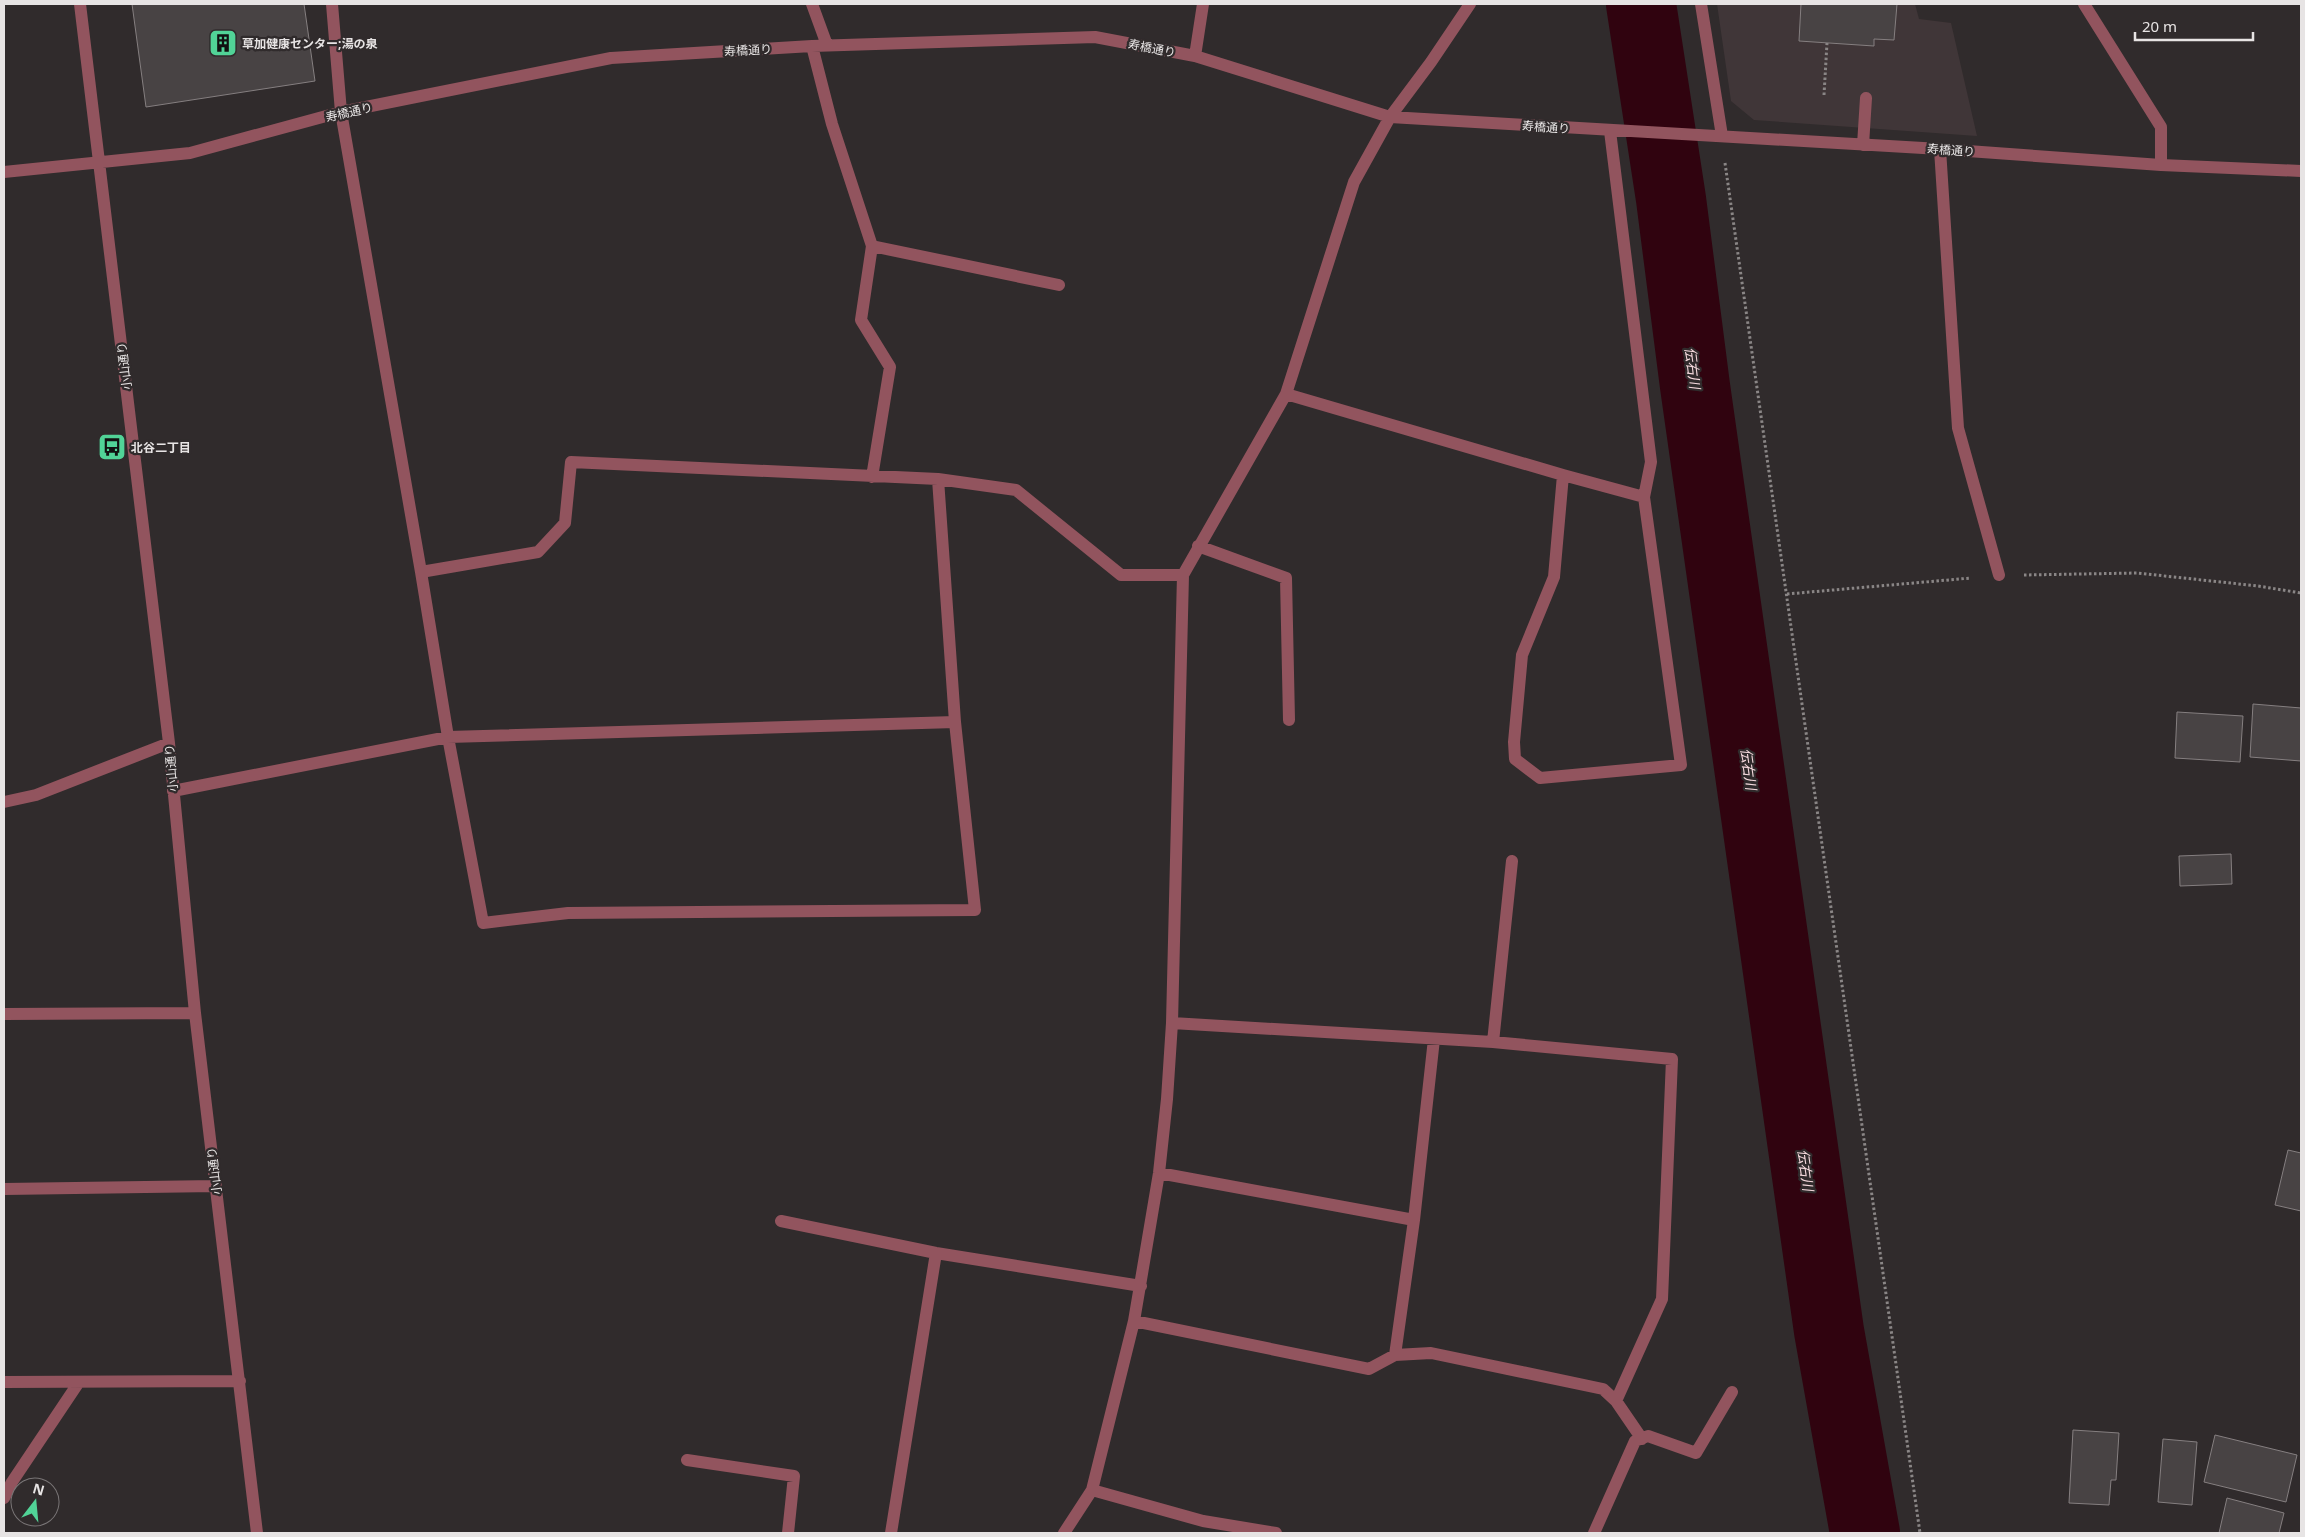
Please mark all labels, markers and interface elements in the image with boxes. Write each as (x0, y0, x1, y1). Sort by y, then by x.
scale bar (2135, 10, 2252, 42)
text: 20 m (2142, 16, 2177, 36)
building icon: 草加健康センター;湯の泉 (208, 28, 238, 58)
place label: 草加健康センター;湯の泉 (242, 35, 377, 52)
street label: 寿橋通り (1127, 35, 1177, 61)
street label: 寿橋通り (724, 40, 772, 60)
street label: 寿橋通り (324, 98, 374, 126)
street label: 寿橋通り (1521, 117, 1571, 137)
street label: 寿橋通り (1926, 140, 1976, 160)
street label: 小山通り (113, 341, 135, 391)
water label: 伝右川 (1681, 346, 1705, 392)
bus stop icon: 北谷二丁目 (97, 432, 127, 462)
place label: 北谷二丁目 (131, 439, 191, 456)
street label: 小山通り (160, 743, 182, 793)
water label: 伝右川 (1737, 747, 1762, 793)
street label: 小山通り (203, 1146, 225, 1196)
water label: 伝右川 (1794, 1148, 1819, 1194)
north arrow (10, 1477, 60, 1527)
text: N (31, 1478, 47, 1500)

